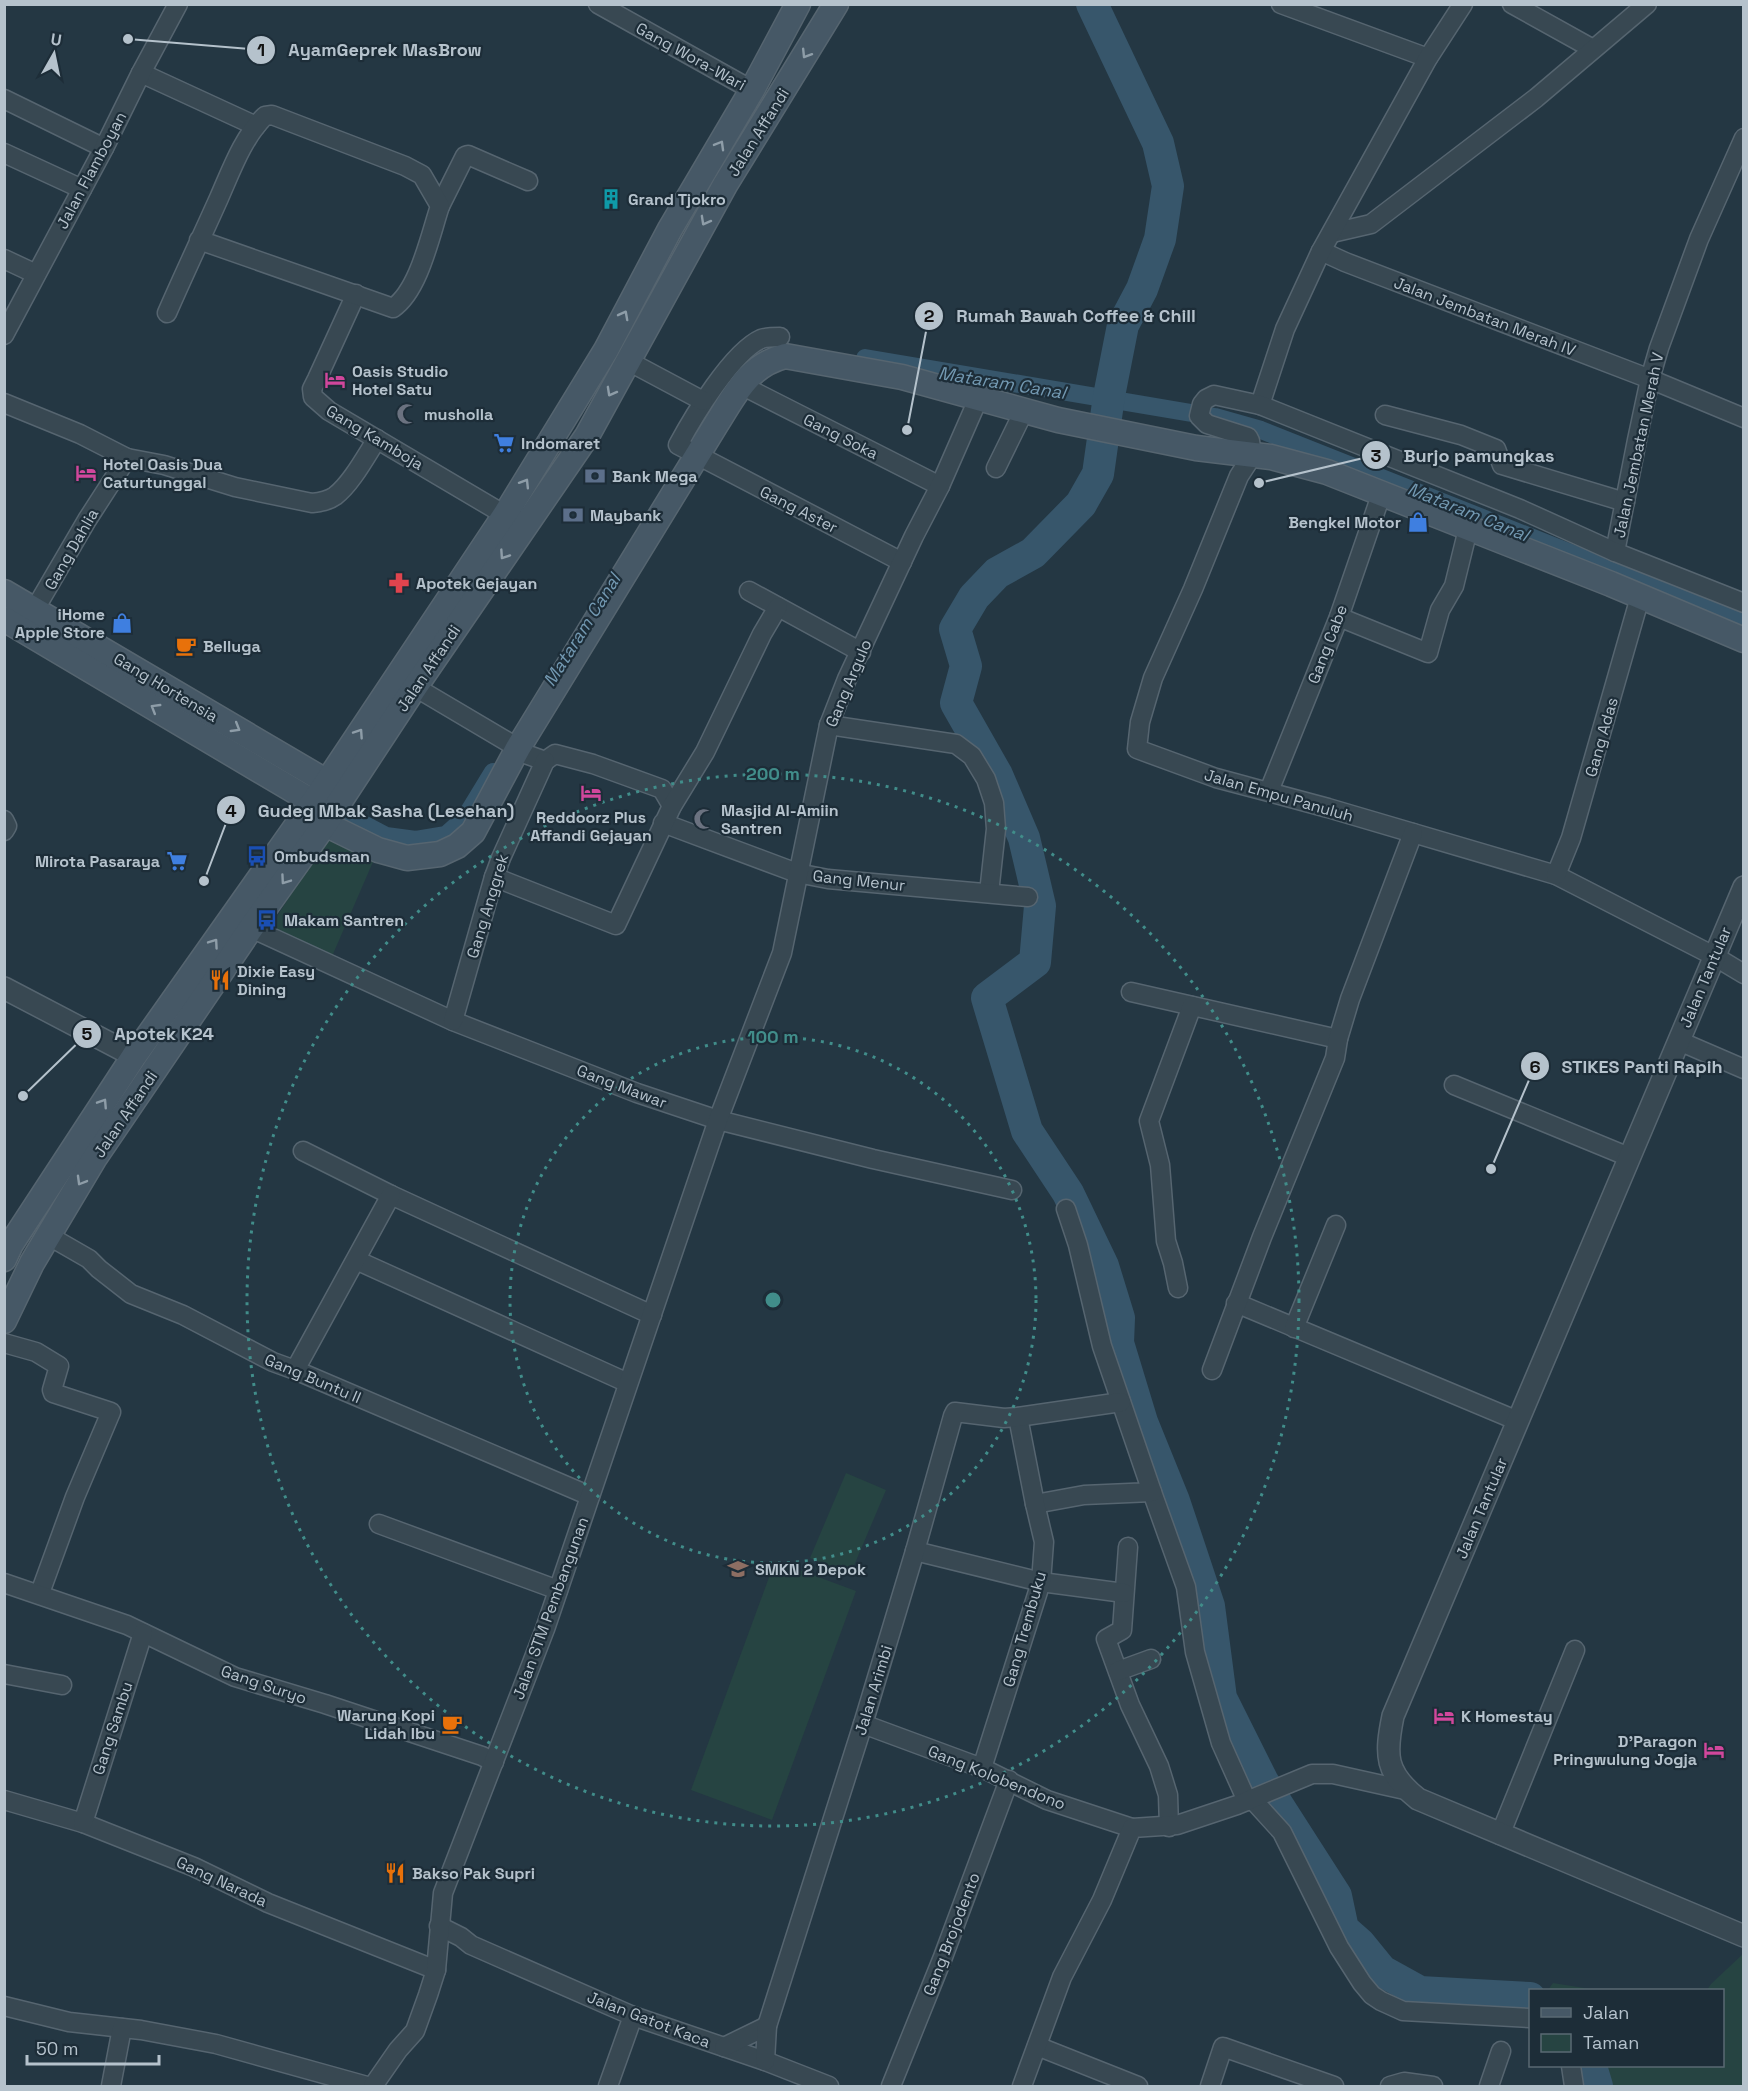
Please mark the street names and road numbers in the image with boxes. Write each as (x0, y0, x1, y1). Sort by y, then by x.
street label: Gang Wora-Wari (632, 18, 749, 95)
street label: Jalan Affandi (723, 84, 794, 180)
street label: Jalan Flamboyan (52, 108, 131, 232)
street label: Jalan Jembatan Merah IV (1391, 272, 1579, 361)
street label: Jalan Jembatan Merah V (1609, 350, 1668, 540)
street label: Gang Kamboja (322, 400, 427, 475)
street label: Gang Soka (800, 409, 882, 464)
street label: Gang Aster (756, 481, 841, 538)
street label: Gang Dahlia (40, 505, 103, 594)
street label: Gang Cabe (1303, 602, 1352, 687)
street label: Jalan Affandi (392, 621, 465, 716)
street label: Gang Argulo (821, 636, 876, 730)
street label: Gang Hortensia (110, 648, 222, 727)
street label: Gang Adas (1580, 695, 1623, 779)
street label: Jalan Empu Panuluh (1202, 764, 1356, 827)
street label: Gang Anggrek (462, 851, 513, 961)
street label: Gang Menur (812, 865, 906, 896)
street label: Jalan Tantular (1675, 923, 1736, 1031)
street label: Gang Mawar (574, 1060, 670, 1113)
street label: Jalan Affandi (89, 1067, 162, 1162)
street label: Gang Buntu II (261, 1349, 364, 1408)
street label: Jalan Tantular (1451, 1454, 1512, 1562)
street label: Jalan STM Pembangunan (508, 1514, 593, 1702)
street label: Gang Trembuku (998, 1569, 1051, 1689)
street label: Jalan Arimbi (850, 1643, 897, 1738)
street label: Gang Suryo (218, 1660, 309, 1709)
street label: Gang Sambu (88, 1679, 137, 1777)
street label: Gang Kolobendono (925, 1740, 1069, 1815)
street label: Gang Narada (173, 1851, 271, 1912)
street label: Gang Brojodento (918, 1870, 985, 1999)
street label: Jalan Gatot Kaca (584, 1986, 713, 2053)

